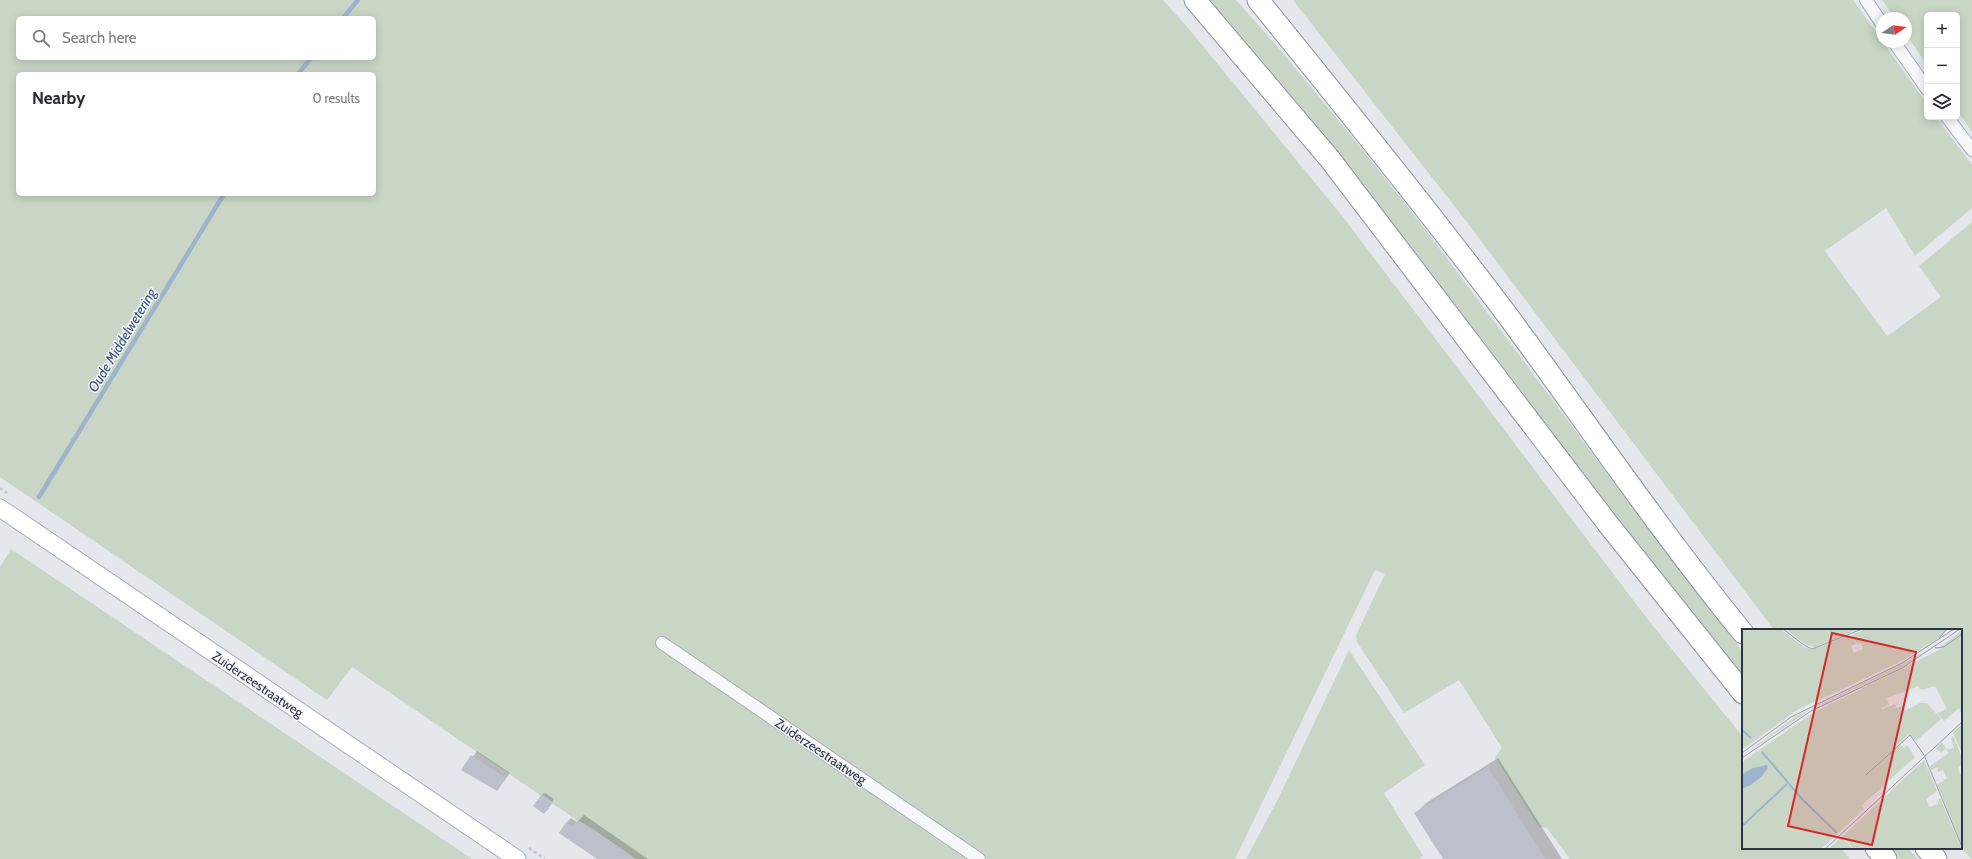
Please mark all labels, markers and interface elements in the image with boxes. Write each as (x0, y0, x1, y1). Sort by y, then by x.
north arrow (1876, 12, 1912, 48)
map controls (1924, 12, 1960, 120)
button: + (1924, 12, 1960, 48)
search box (16, 16, 376, 60)
icon: search (30, 27, 52, 49)
text: Search here (62, 29, 137, 47)
button: − (1924, 48, 1960, 84)
button: layers (1924, 84, 1960, 120)
text: Nearby (32, 88, 85, 108)
text: 0 results (312, 90, 360, 106)
water label: Oude Middelwetering (84, 284, 160, 395)
inset map (1742, 629, 1962, 849)
street label: Zuiderzeestraatweg (209, 648, 307, 721)
street label: Zuiderzeestraatweg (772, 715, 870, 788)

